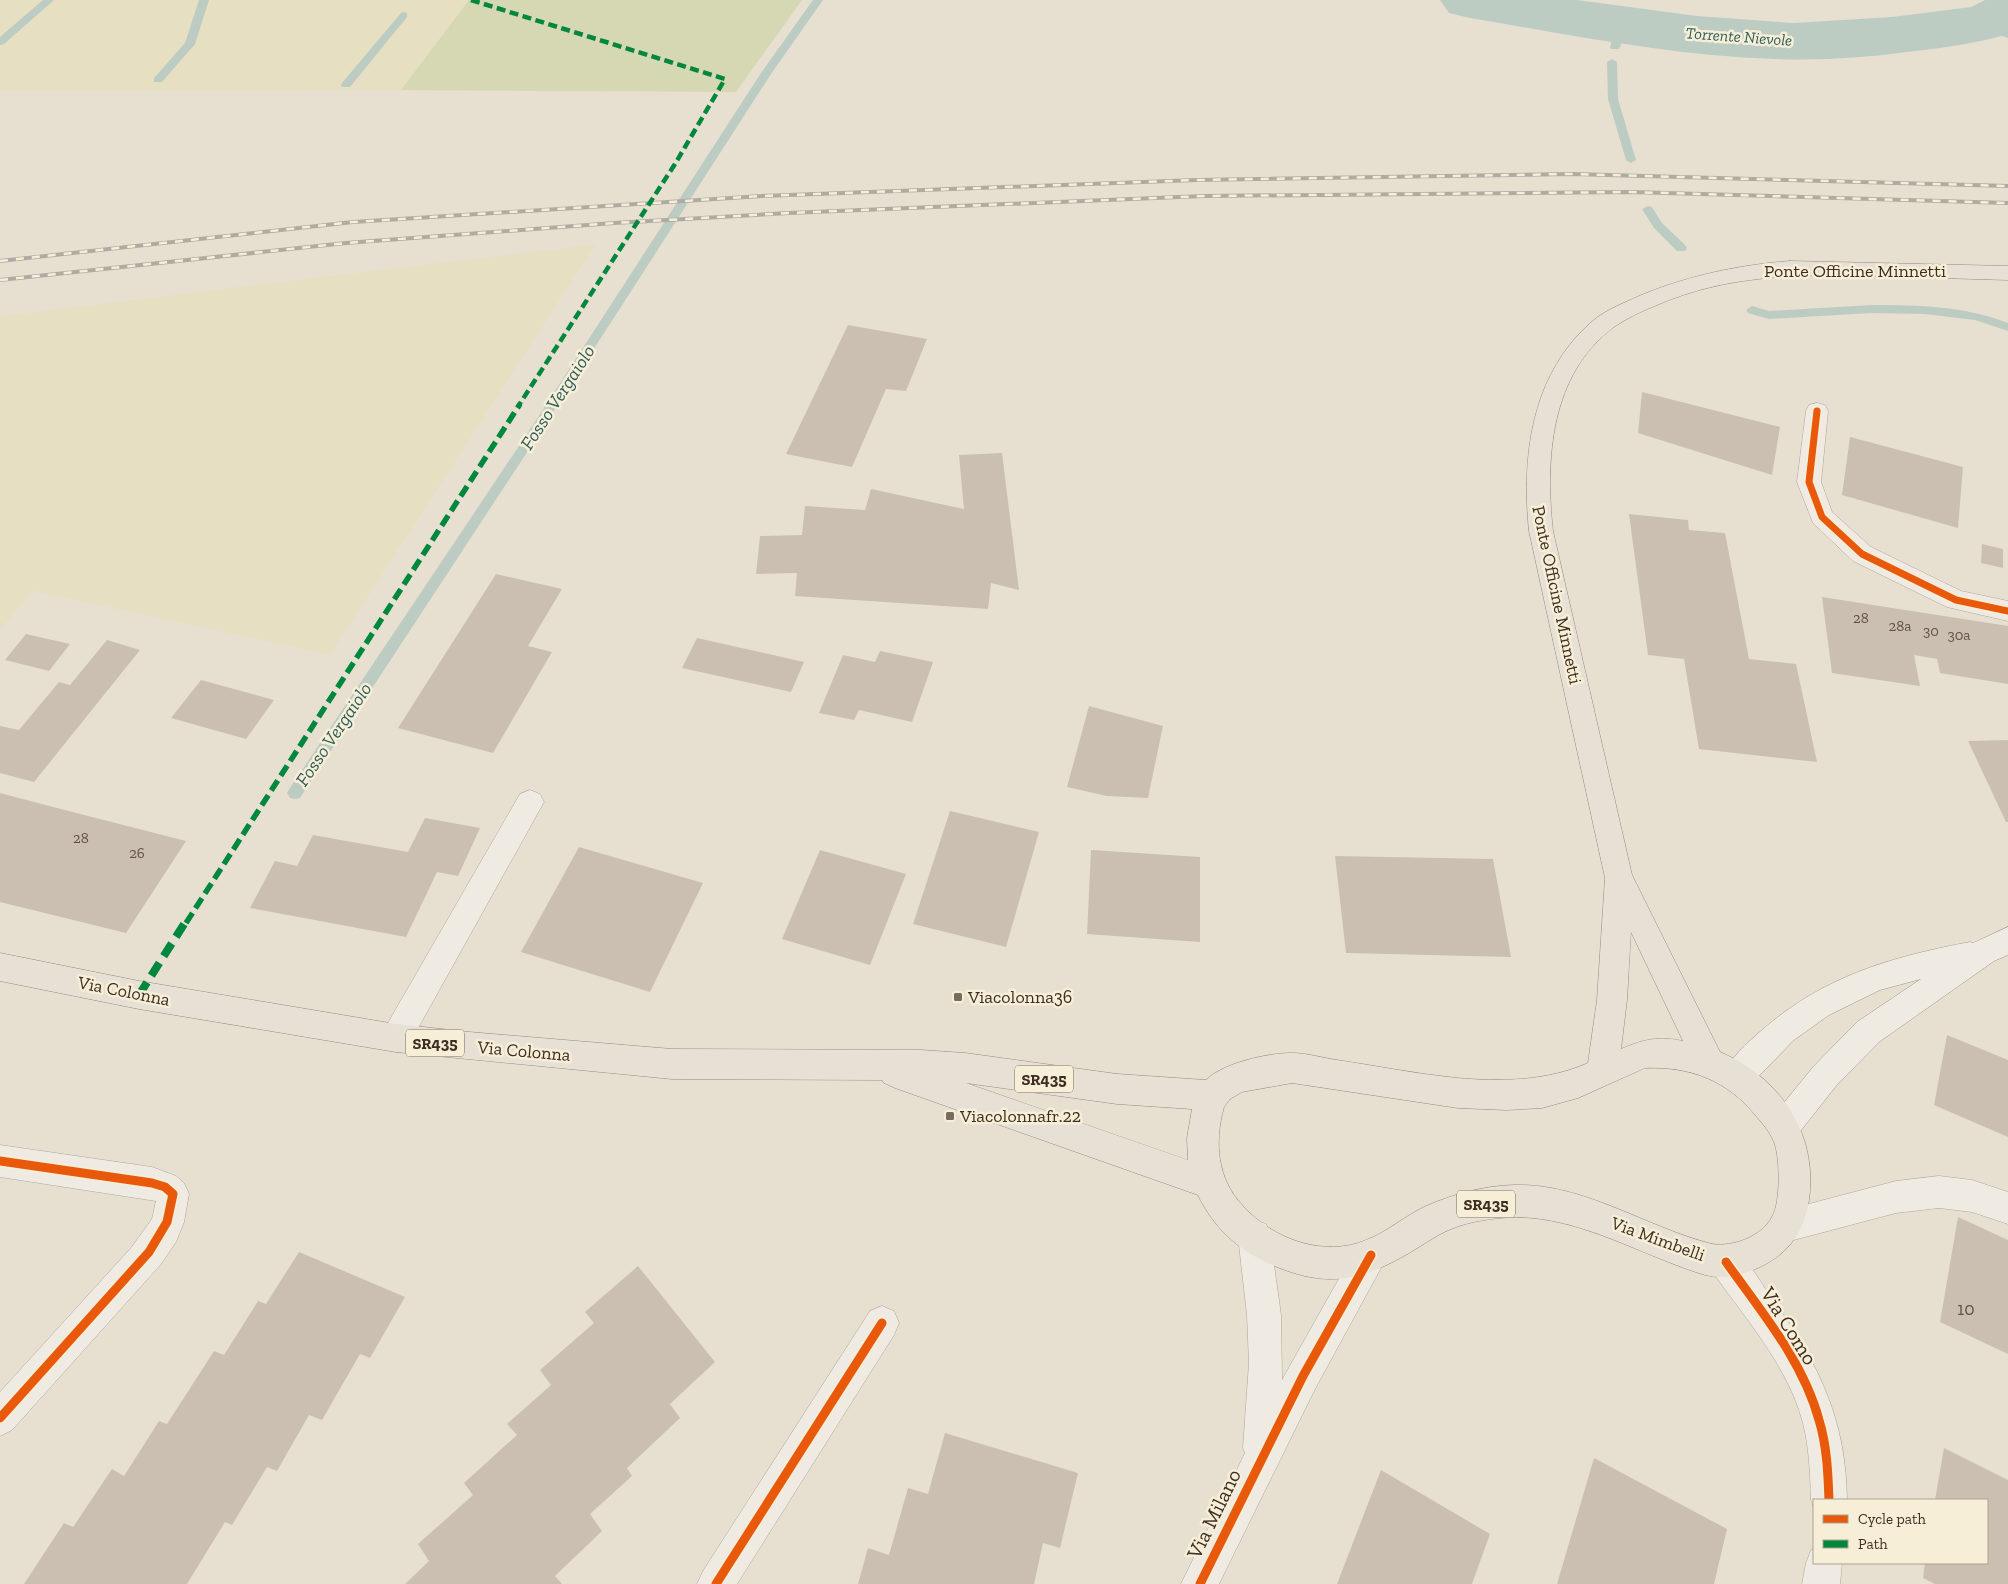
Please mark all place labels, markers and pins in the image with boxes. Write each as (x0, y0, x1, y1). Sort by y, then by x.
place label: Viacolonna36 (967, 986, 1072, 1008)
marker: Viacolonna36 (952, 991, 964, 1003)
place label: Viacolonnafr.22 (959, 1105, 1081, 1127)
marker: Viacolonnafr.22 (944, 1110, 956, 1122)

